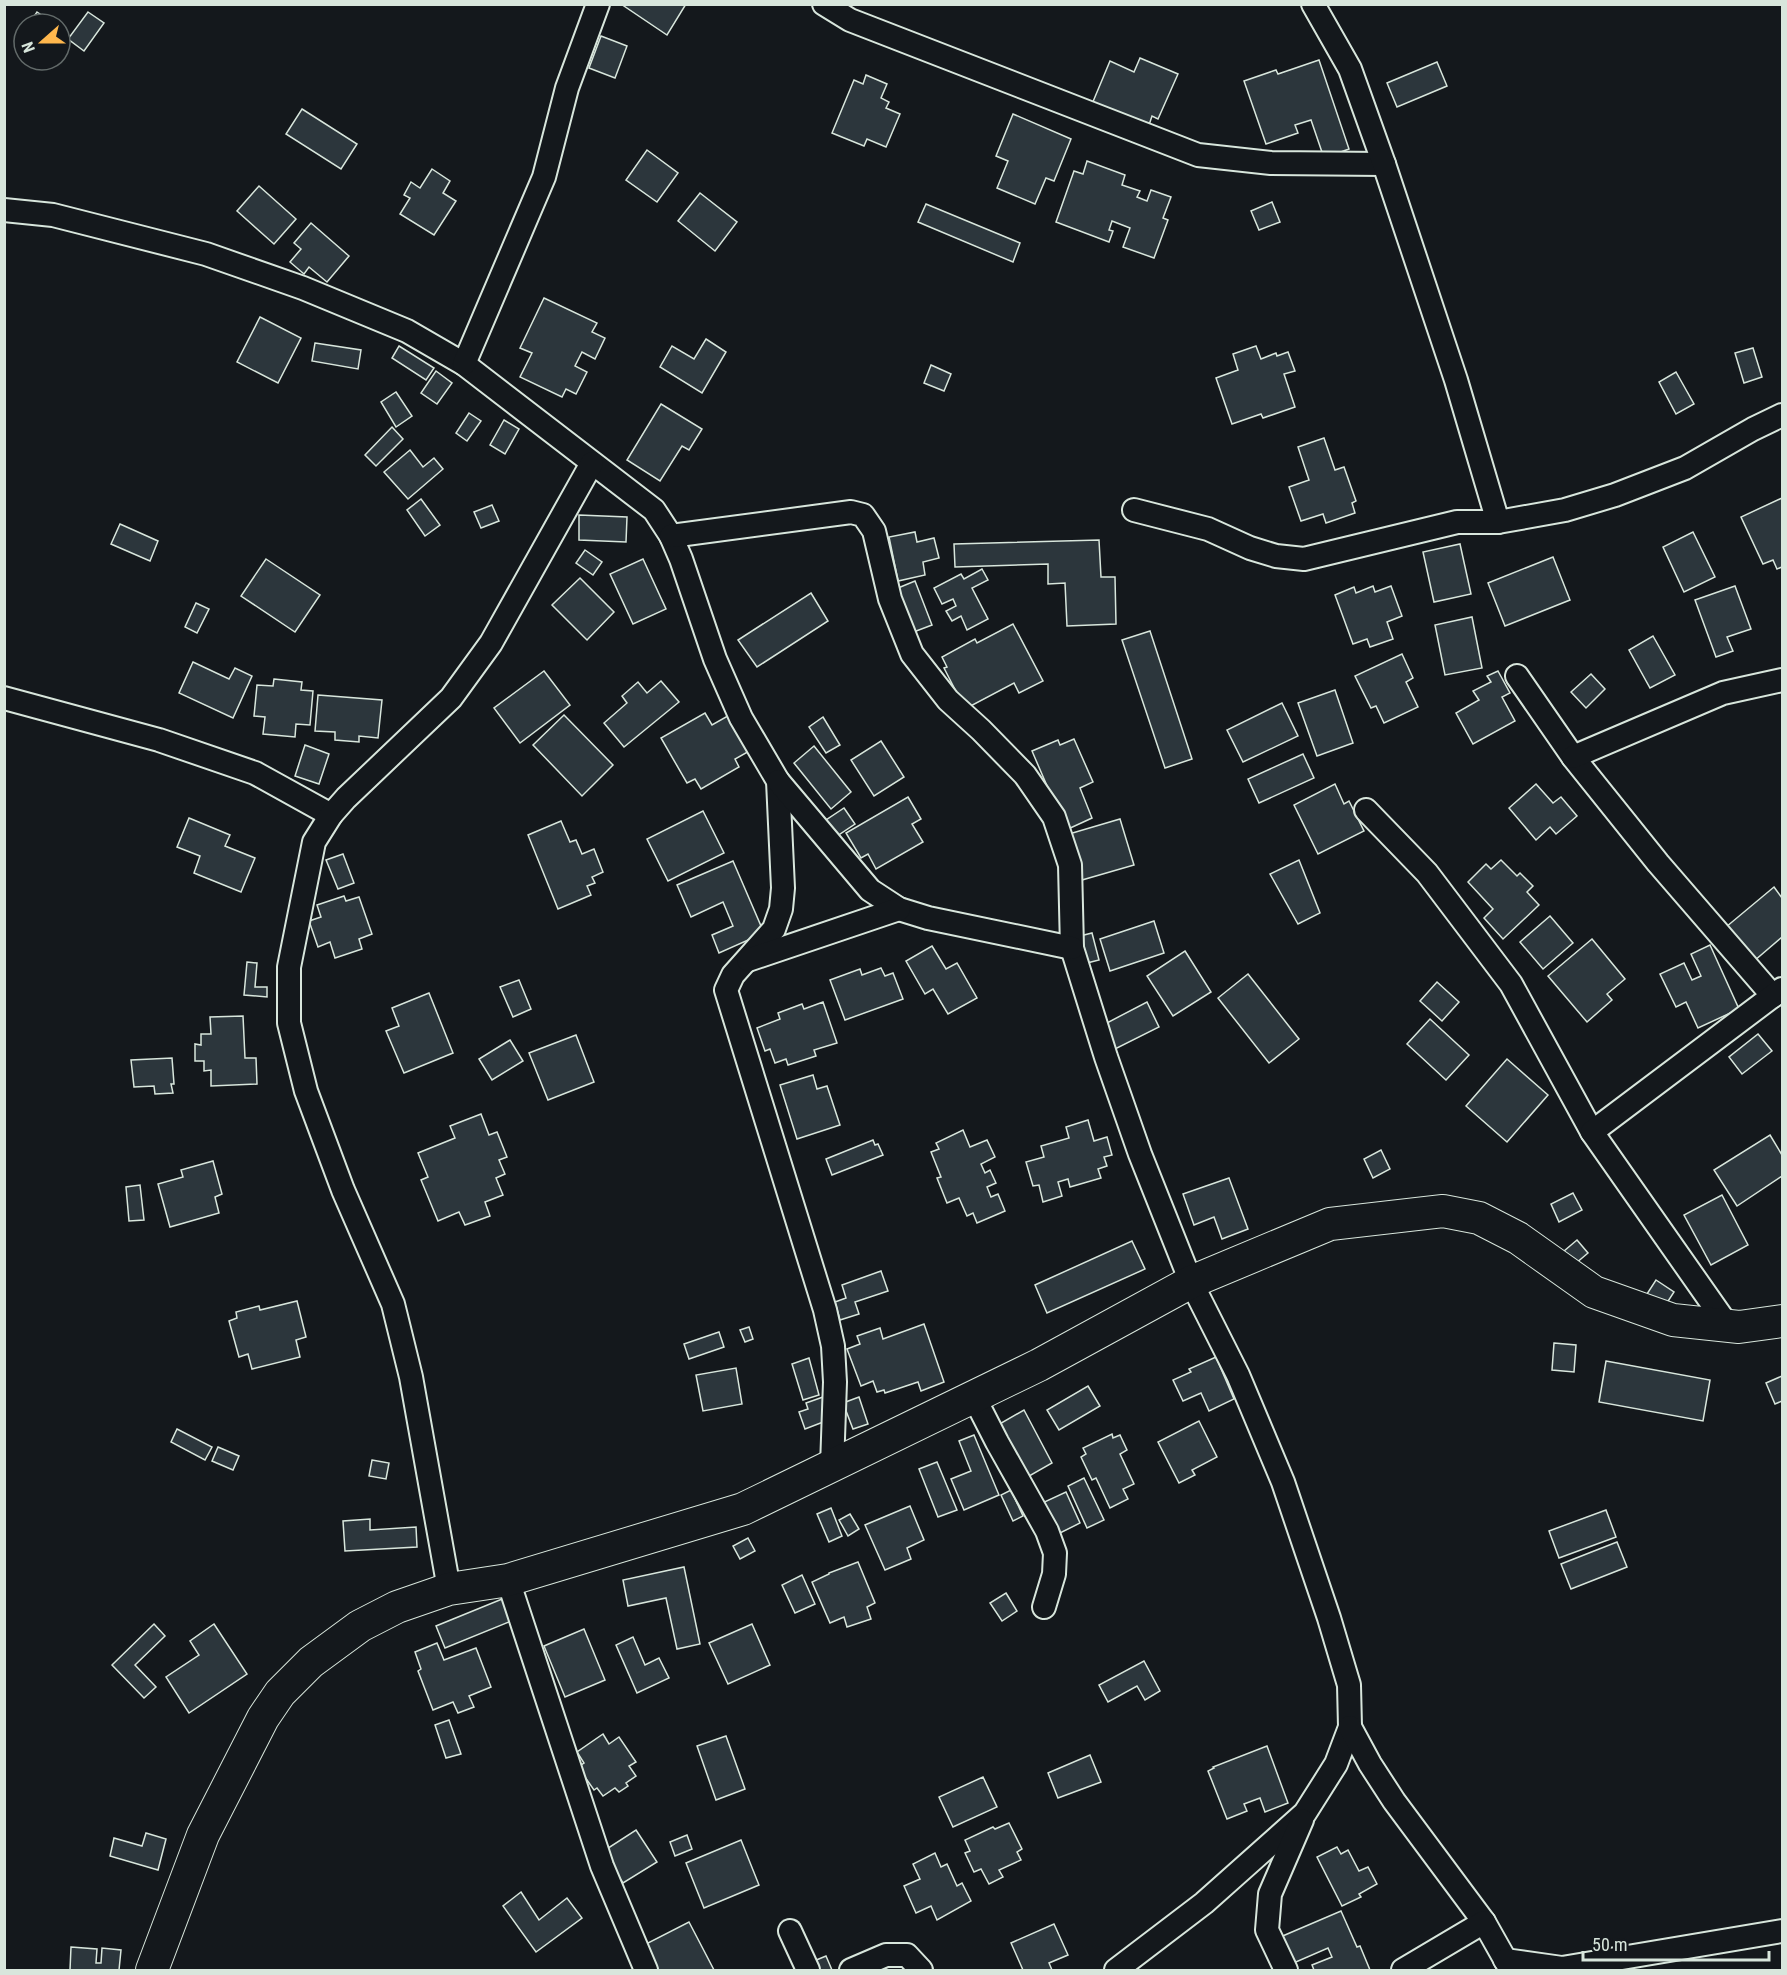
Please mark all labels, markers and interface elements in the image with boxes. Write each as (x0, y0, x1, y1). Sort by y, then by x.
north arrow (12, 12, 72, 72)
text: N (18, 39, 39, 55)
scale bar (1583, 1924, 1769, 1962)
text: 50 m (1592, 1934, 1627, 1955)

